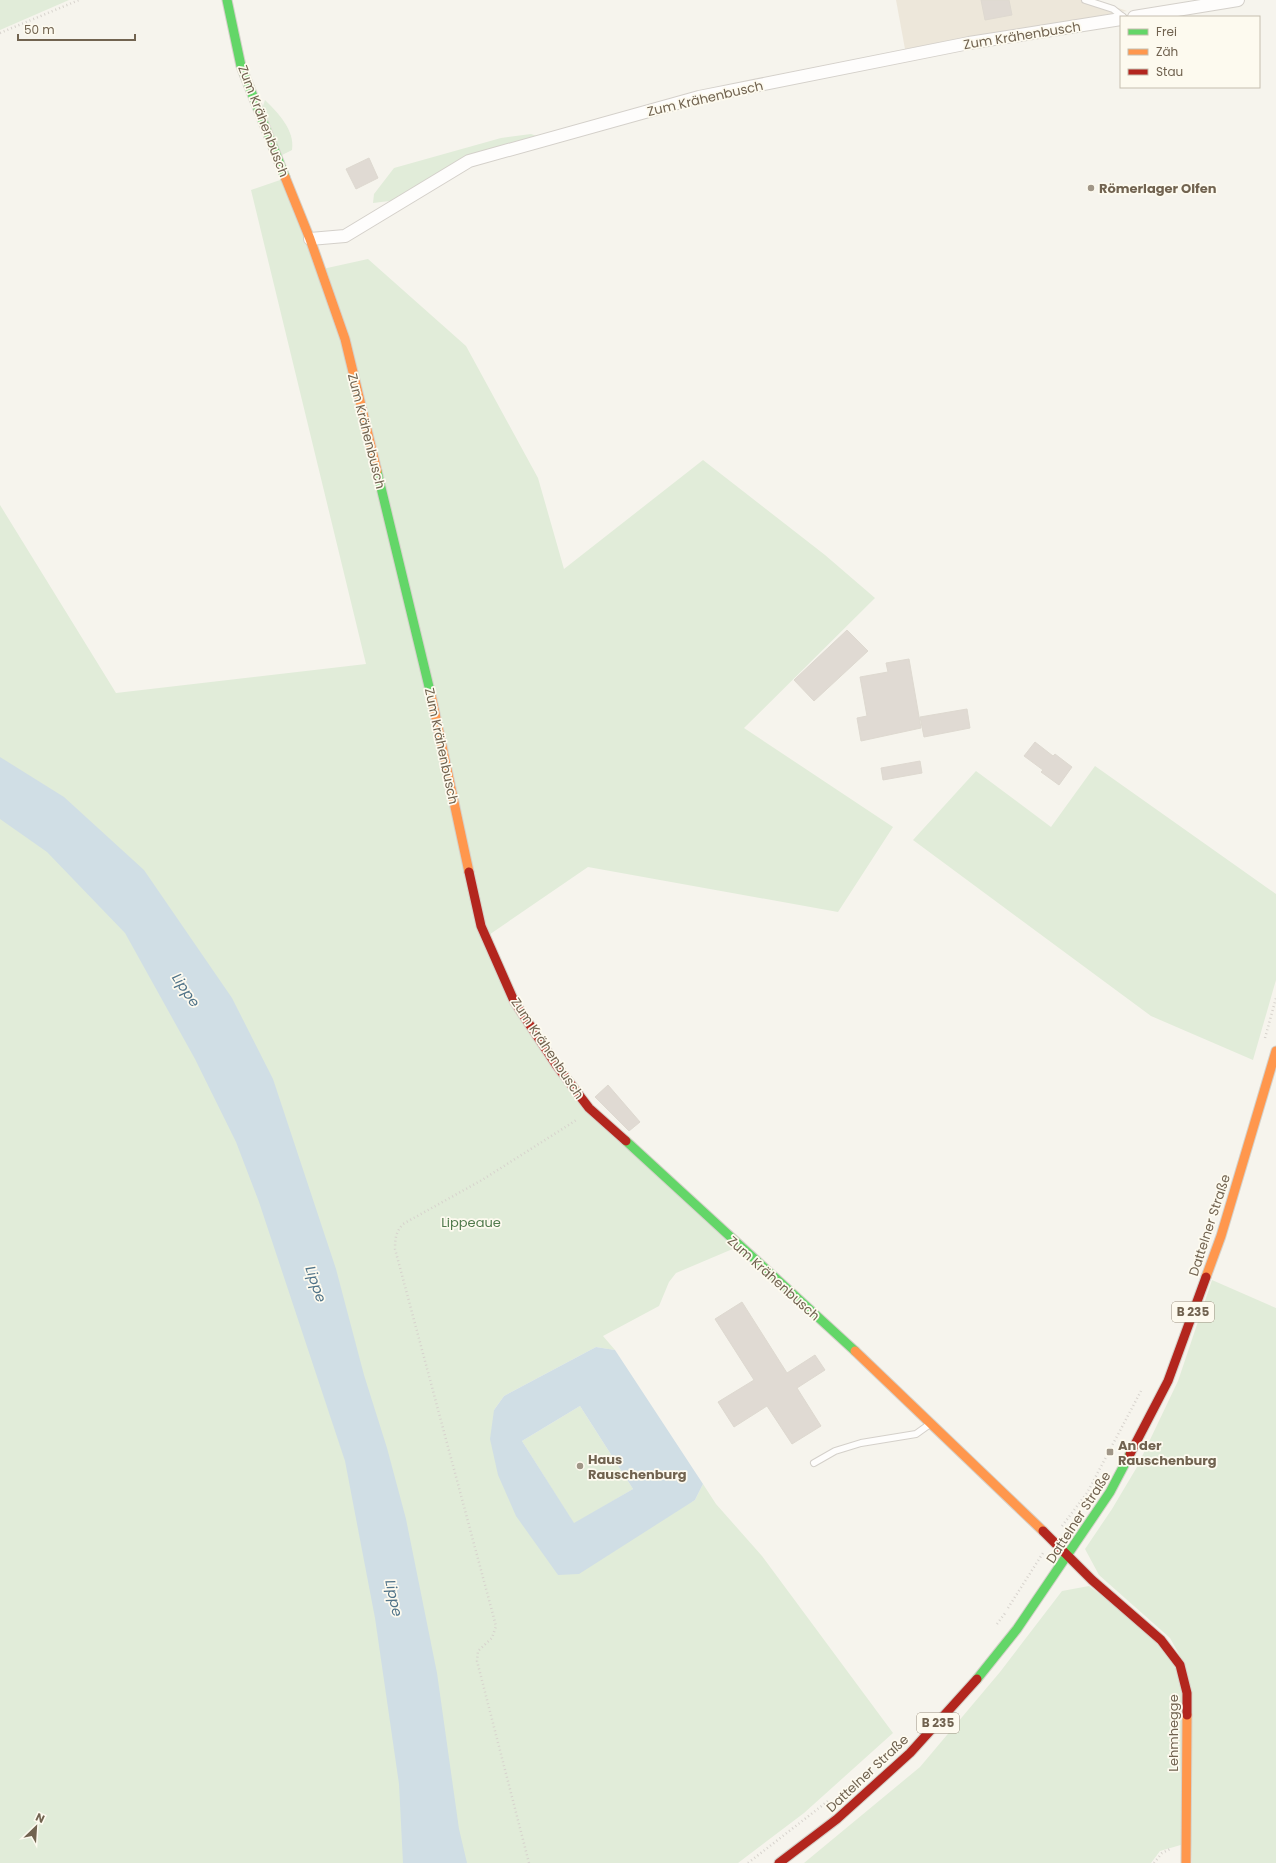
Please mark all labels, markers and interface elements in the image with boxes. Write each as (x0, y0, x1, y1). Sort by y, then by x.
scale bar (18, 16, 135, 42)
legend (1120, 16, 1260, 88)
street label: Zum Krähenbusch (962, 17, 1082, 54)
text: 50 m (24, 21, 55, 38)
text: Frei (1156, 23, 1177, 40)
text: Zäh (1156, 43, 1178, 60)
street label: Zum Krähenbusch (233, 62, 294, 180)
text: Stau (1156, 63, 1183, 80)
street label: Zum Krähenbusch (645, 76, 765, 121)
place label: Römerlager Olfen (1099, 179, 1217, 198)
marker: Römerlager Olfen (1086, 183, 1096, 193)
street label: Zum Krähenbusch (343, 371, 390, 491)
street label: Zum Krähenbusch (420, 686, 463, 806)
water label: Lippe (167, 969, 205, 1011)
street label: Zum Krähenbusch (507, 994, 589, 1103)
street label: Dattelner Straße (1184, 1172, 1235, 1279)
park label: Lippeaue (441, 1213, 501, 1232)
street label: Zum Krähenbusch (723, 1232, 824, 1325)
water label: Lippe (301, 1263, 332, 1305)
road number: B 235 (1172, 1302, 1214, 1322)
place label: An der Rauschenburg (1118, 1436, 1217, 1470)
marker: An der Rauschenburg (1105, 1447, 1115, 1457)
place label: Haus Rauschenburg (588, 1450, 687, 1484)
marker: Haus Rauschenburg (575, 1461, 585, 1471)
street label: Dattelner Straße (1041, 1468, 1115, 1567)
water label: Lippe (380, 1578, 408, 1619)
street label: Lehmhegge (1164, 1694, 1183, 1772)
road number: B 235 (917, 1713, 959, 1733)
street label: Dattelner Straße (822, 1730, 913, 1817)
north arrow (16, 1807, 56, 1847)
text: N (33, 1809, 47, 1827)

